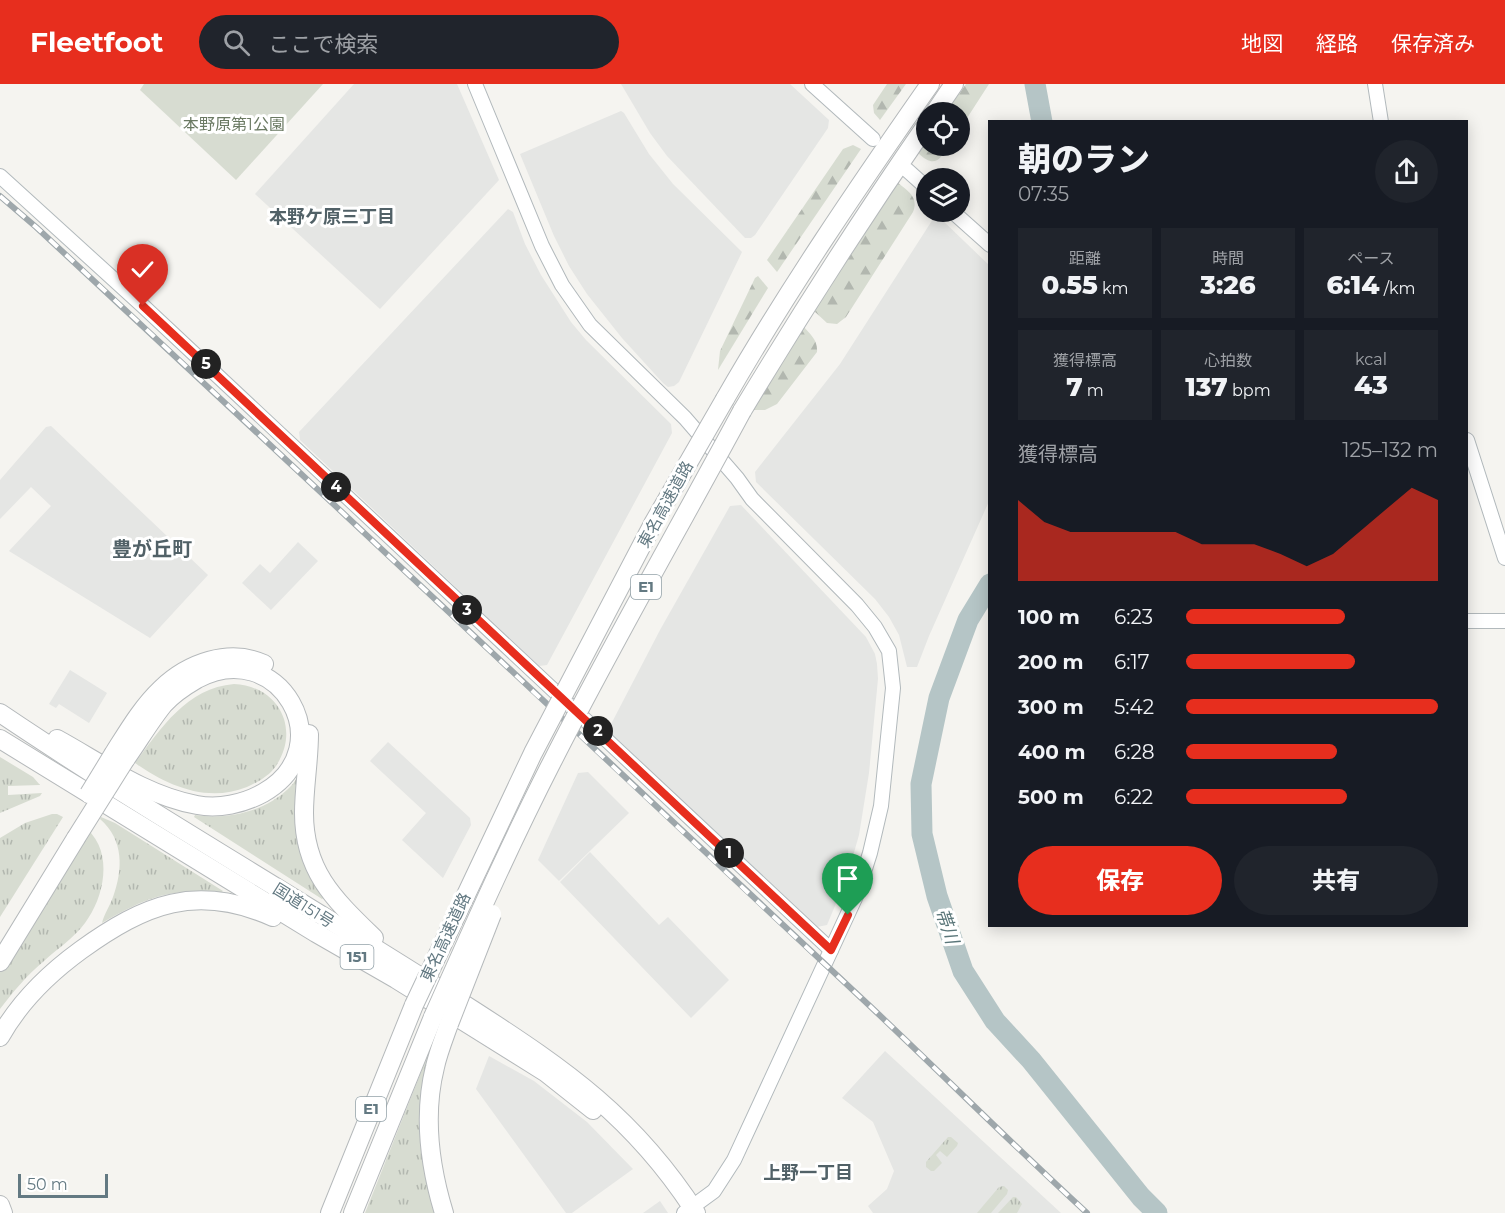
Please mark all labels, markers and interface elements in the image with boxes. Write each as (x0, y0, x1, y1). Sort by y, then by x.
search box (199, 15, 619, 69)
text: Fleetfoot (30, 25, 163, 59)
icon: search (220, 26, 253, 59)
text: ここで検索 (268, 31, 378, 58)
text: 地図 (1241, 31, 1283, 56)
text: 経路 (1316, 31, 1358, 56)
text: 保存済み (1391, 31, 1475, 56)
map controls (916, 102, 970, 222)
button: locate (916, 102, 970, 156)
park label: 本野原第1公園 (183, 115, 285, 134)
text: 朝のラン (1018, 139, 1150, 179)
button: share (1375, 140, 1438, 203)
button: layers (916, 168, 970, 222)
text: 07:35 (1018, 182, 1069, 206)
district label: 本野ケ原三丁目 (269, 206, 395, 228)
pin (117, 244, 168, 306)
text: 距離 (1069, 249, 1101, 268)
text: 時間 (1212, 249, 1244, 268)
text: ペース (1347, 249, 1395, 268)
icon: check (126, 253, 159, 286)
text: 0.55 (1042, 269, 1098, 301)
text: 3:26 (1200, 269, 1256, 301)
text: 6:14 (1326, 269, 1379, 301)
text: km (1098, 279, 1128, 298)
text: /km (1379, 279, 1416, 298)
pin: 5 (191, 349, 221, 379)
text: kcal (1355, 350, 1387, 369)
text: 獲得標高 (1053, 351, 1117, 370)
text: 心拍数 (1204, 351, 1252, 370)
text: 5 (201, 354, 211, 373)
text: 43 (1354, 369, 1388, 401)
text: 7 (1066, 371, 1083, 403)
text: 137 (1185, 371, 1228, 403)
text: m (1083, 381, 1104, 400)
text: bpm (1228, 381, 1271, 400)
text: 125–132 m (1342, 438, 1438, 462)
text: 獲得標高 (1018, 442, 1098, 466)
street label: 東名高速道路 (634, 458, 697, 551)
pin: 4 (321, 472, 351, 502)
text: 4 (330, 477, 342, 496)
district label: 豊が丘町 (112, 537, 192, 561)
road number: E1 (631, 575, 661, 599)
pin: 3 (452, 595, 482, 625)
text: 3 (462, 600, 472, 619)
text: 100 m (1018, 605, 1080, 629)
text: 6:23 (1114, 605, 1153, 629)
text: 200 m (1018, 650, 1084, 674)
text: 6:17 (1114, 650, 1149, 674)
text: 300 m (1018, 695, 1084, 719)
text: 5:42 (1114, 695, 1154, 719)
pin: 2 (583, 716, 613, 746)
text: 2 (593, 721, 603, 740)
text: 400 m (1018, 740, 1086, 764)
text: 6:28 (1114, 740, 1155, 764)
text: 500 m (1018, 785, 1084, 809)
text: 6:22 (1114, 785, 1153, 809)
pin: 1 (714, 838, 744, 868)
text: 1 (726, 843, 732, 862)
button: 保存 (1018, 846, 1222, 915)
button: 共有 (1234, 846, 1438, 915)
pin (822, 853, 873, 915)
icon: arrive (831, 862, 864, 895)
street label: 国道151号 (270, 879, 338, 932)
street label: 東名高速道路 (417, 890, 474, 985)
water label: 帯川 (931, 905, 964, 948)
road number: 151 (340, 945, 374, 969)
road number: E1 (356, 1097, 386, 1121)
district label: 上野一丁目 (763, 1162, 853, 1184)
scale bar (18, 1171, 108, 1198)
text: 50 m (27, 1175, 68, 1194)

